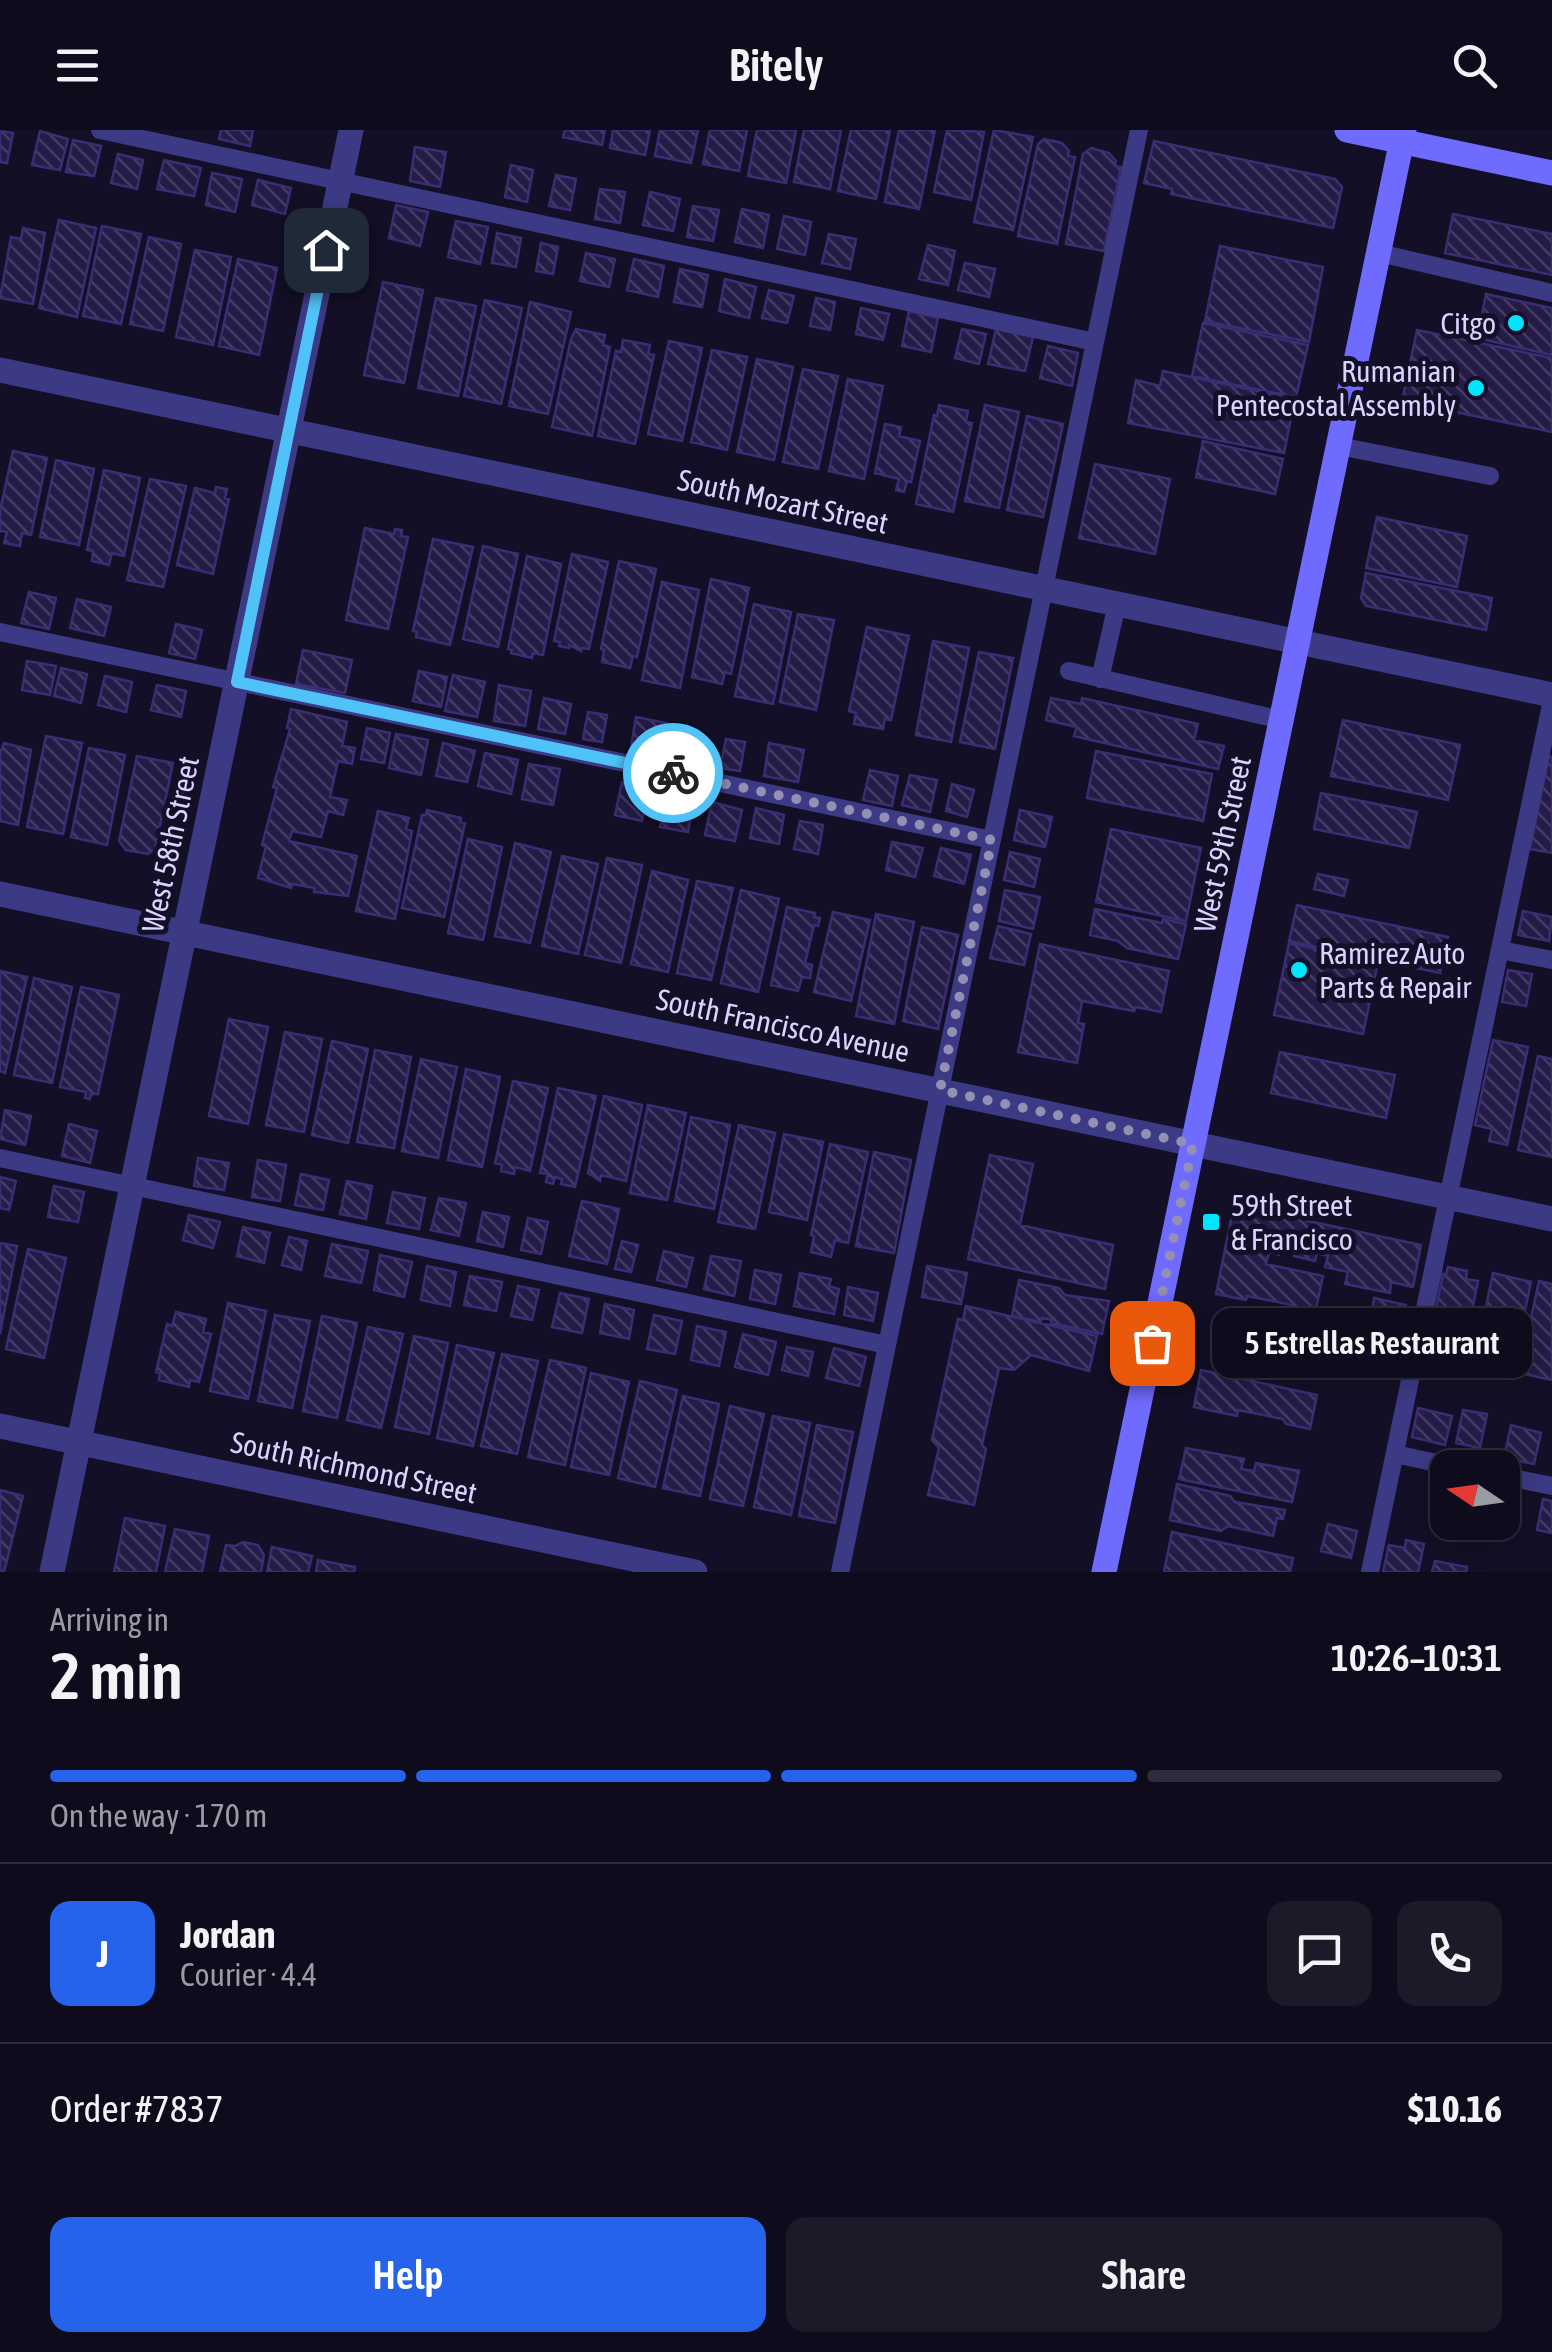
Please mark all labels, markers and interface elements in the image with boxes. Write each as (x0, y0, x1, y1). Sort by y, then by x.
icon: menu (50, 38, 105, 93)
icon: search (1447, 38, 1502, 93)
text: Bitely (729, 39, 823, 91)
pin (284, 208, 369, 293)
icon: home (299, 223, 354, 278)
place label: Citgo (1441, 306, 1496, 340)
marker: Citgo (1505, 312, 1527, 334)
place label: Rumanian Pentecostal Assembly (1216, 354, 1456, 422)
marker: Rumanian Pentecostal Assembly (1465, 377, 1487, 399)
street label: South Mozart Street (675, 462, 891, 540)
courier (623, 723, 723, 823)
icon: bike (646, 746, 701, 801)
street label: West 58th Street (135, 753, 205, 935)
street label: West 59th Street (1187, 753, 1257, 935)
place label: Ramirez Auto Parts & Repair (1319, 936, 1472, 1004)
marker: Ramirez Auto Parts & Repair (1288, 959, 1310, 981)
street label: South Francisco Avenue (653, 982, 913, 1068)
place label: 59th Street & Francisco (1231, 1188, 1353, 1256)
marker: 59th Street & Francisco (1200, 1211, 1222, 1233)
pin (1110, 1301, 1195, 1386)
callout: 5 Estrellas Restaurant (1212, 1308, 1532, 1378)
icon: bag (1125, 1316, 1180, 1371)
text: 5 Estrellas Restaurant (1245, 1324, 1499, 1361)
street label: South Richmond Street (228, 1424, 480, 1510)
north arrow (1430, 1450, 1520, 1540)
map controls (1430, 1450, 1520, 1540)
text: Arriving in (50, 1601, 169, 1638)
text: 10:26–10:31 (1331, 1636, 1502, 1679)
text: 2 min (50, 1638, 183, 1713)
text: On the way · 170 m (50, 1797, 267, 1834)
button: chat (1267, 1901, 1372, 2006)
button: phone (1397, 1901, 1502, 2006)
text: Jordan (180, 1913, 275, 1956)
text: J (96, 1932, 109, 1975)
text: Courier · 4.4 (180, 1956, 317, 1993)
text: Order #7837 (50, 2087, 223, 2130)
text: $10.16 (1408, 2087, 1502, 2130)
button: Help (50, 2217, 766, 2332)
button: Share (786, 2217, 1502, 2332)

